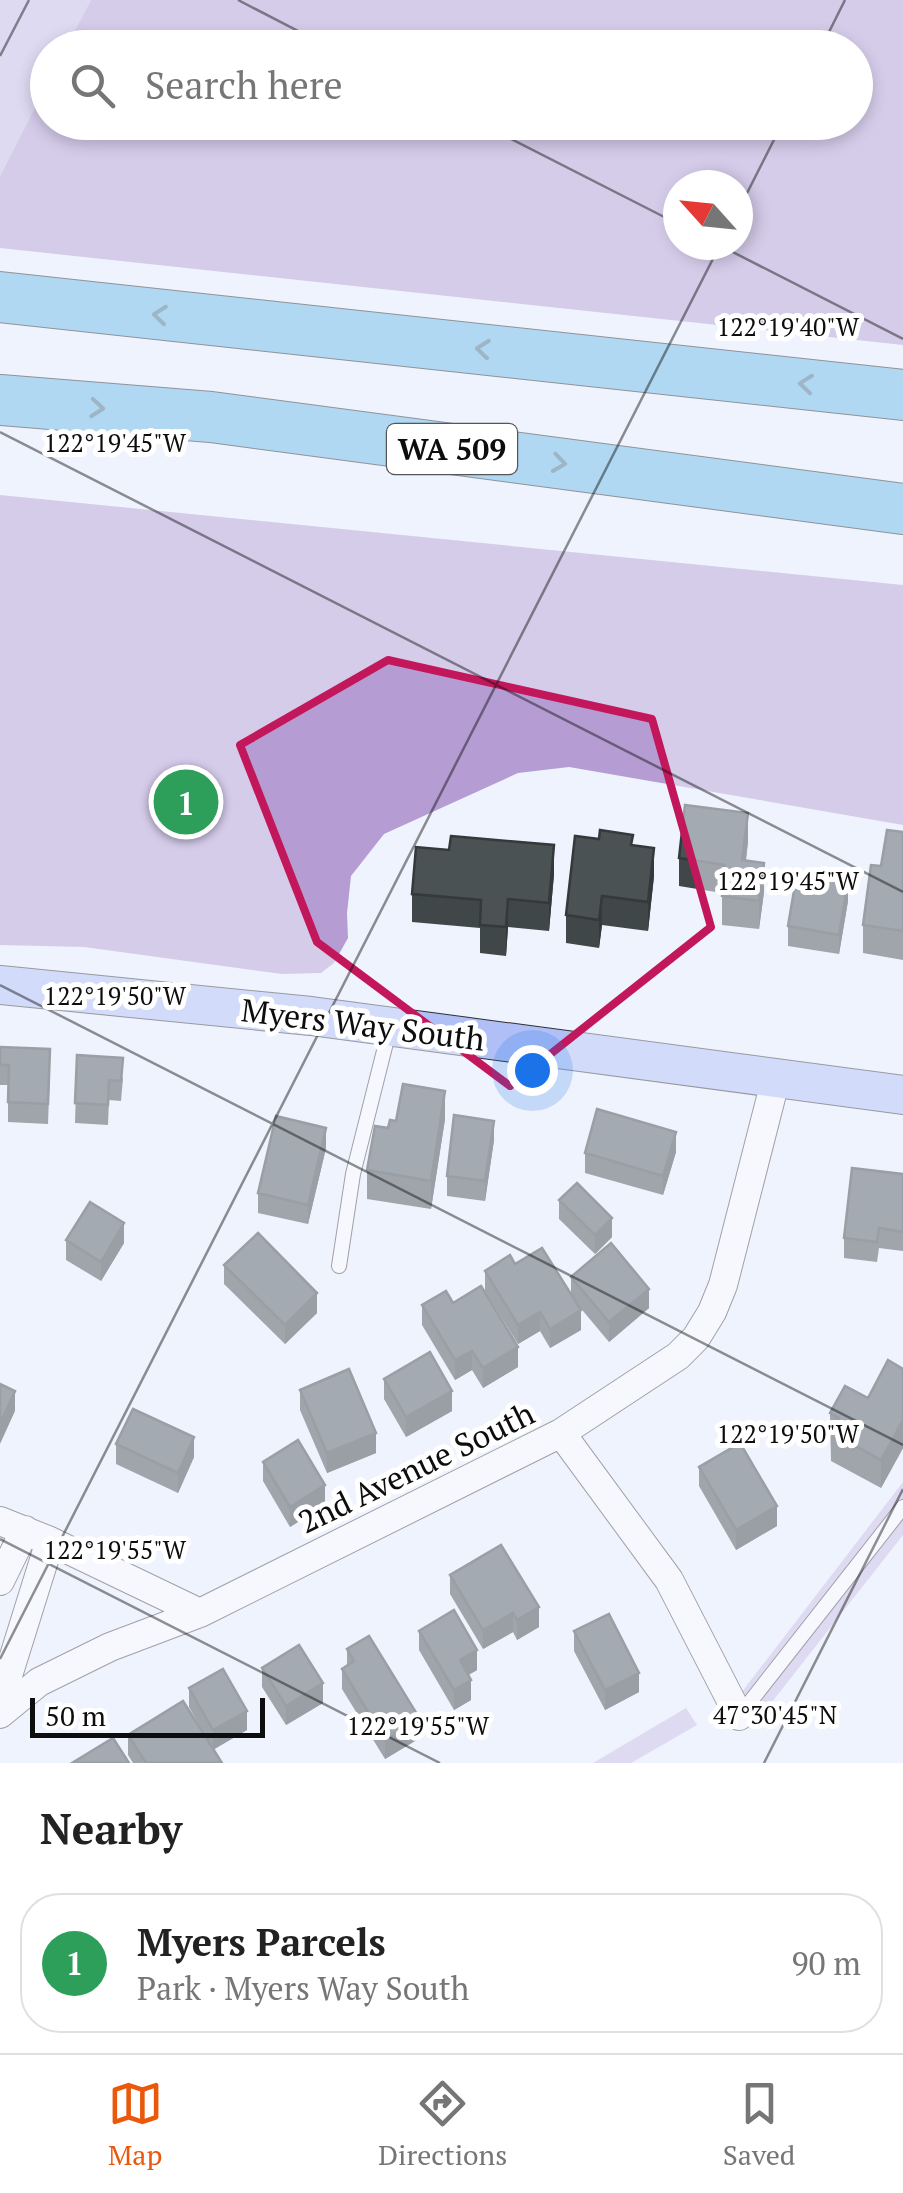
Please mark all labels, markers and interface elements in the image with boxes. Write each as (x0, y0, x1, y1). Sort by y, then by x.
search box (30, 30, 873, 140)
icon: search (65, 58, 120, 113)
text: Search here (145, 60, 343, 110)
north arrow (663, 170, 753, 260)
one-way arrow (151, 304, 167, 326)
text: 122°19'40"W (717, 310, 860, 343)
one-way arrow (475, 339, 491, 360)
one-way arrow (798, 374, 814, 395)
one-way arrow (90, 396, 106, 418)
road number: WA 509 (387, 424, 517, 474)
text: 122°19'45"W (44, 426, 187, 459)
one-way arrow (551, 452, 567, 473)
pin: 1 (154, 764, 218, 840)
text: 122°19'45"W (717, 864, 860, 897)
text: 122°19'50"W (44, 979, 187, 1012)
street label: Myers Way South (239, 988, 487, 1060)
your location (507, 1045, 558, 1096)
street label: 2nd Avenue South (291, 1392, 541, 1542)
text: 122°19'50"W (717, 1417, 860, 1450)
text: 122°19'55"W (44, 1533, 187, 1566)
scale bar (30, 1693, 265, 1738)
text: 50 m (45, 1697, 106, 1734)
text: 47°30'45"N (713, 1698, 837, 1731)
text: 122°19'55"W (347, 1709, 490, 1742)
text: Nearby (40, 1800, 182, 1856)
text: Myers Parcels (137, 1917, 386, 1967)
text: 1 (65, 1942, 84, 1984)
text: 90 m (791, 1942, 861, 1984)
text: Park · Myers Way South (137, 1967, 469, 2009)
tab: Map (108, 2076, 163, 2173)
tab: Directions (378, 2076, 507, 2173)
tab: Saved (723, 2076, 795, 2173)

